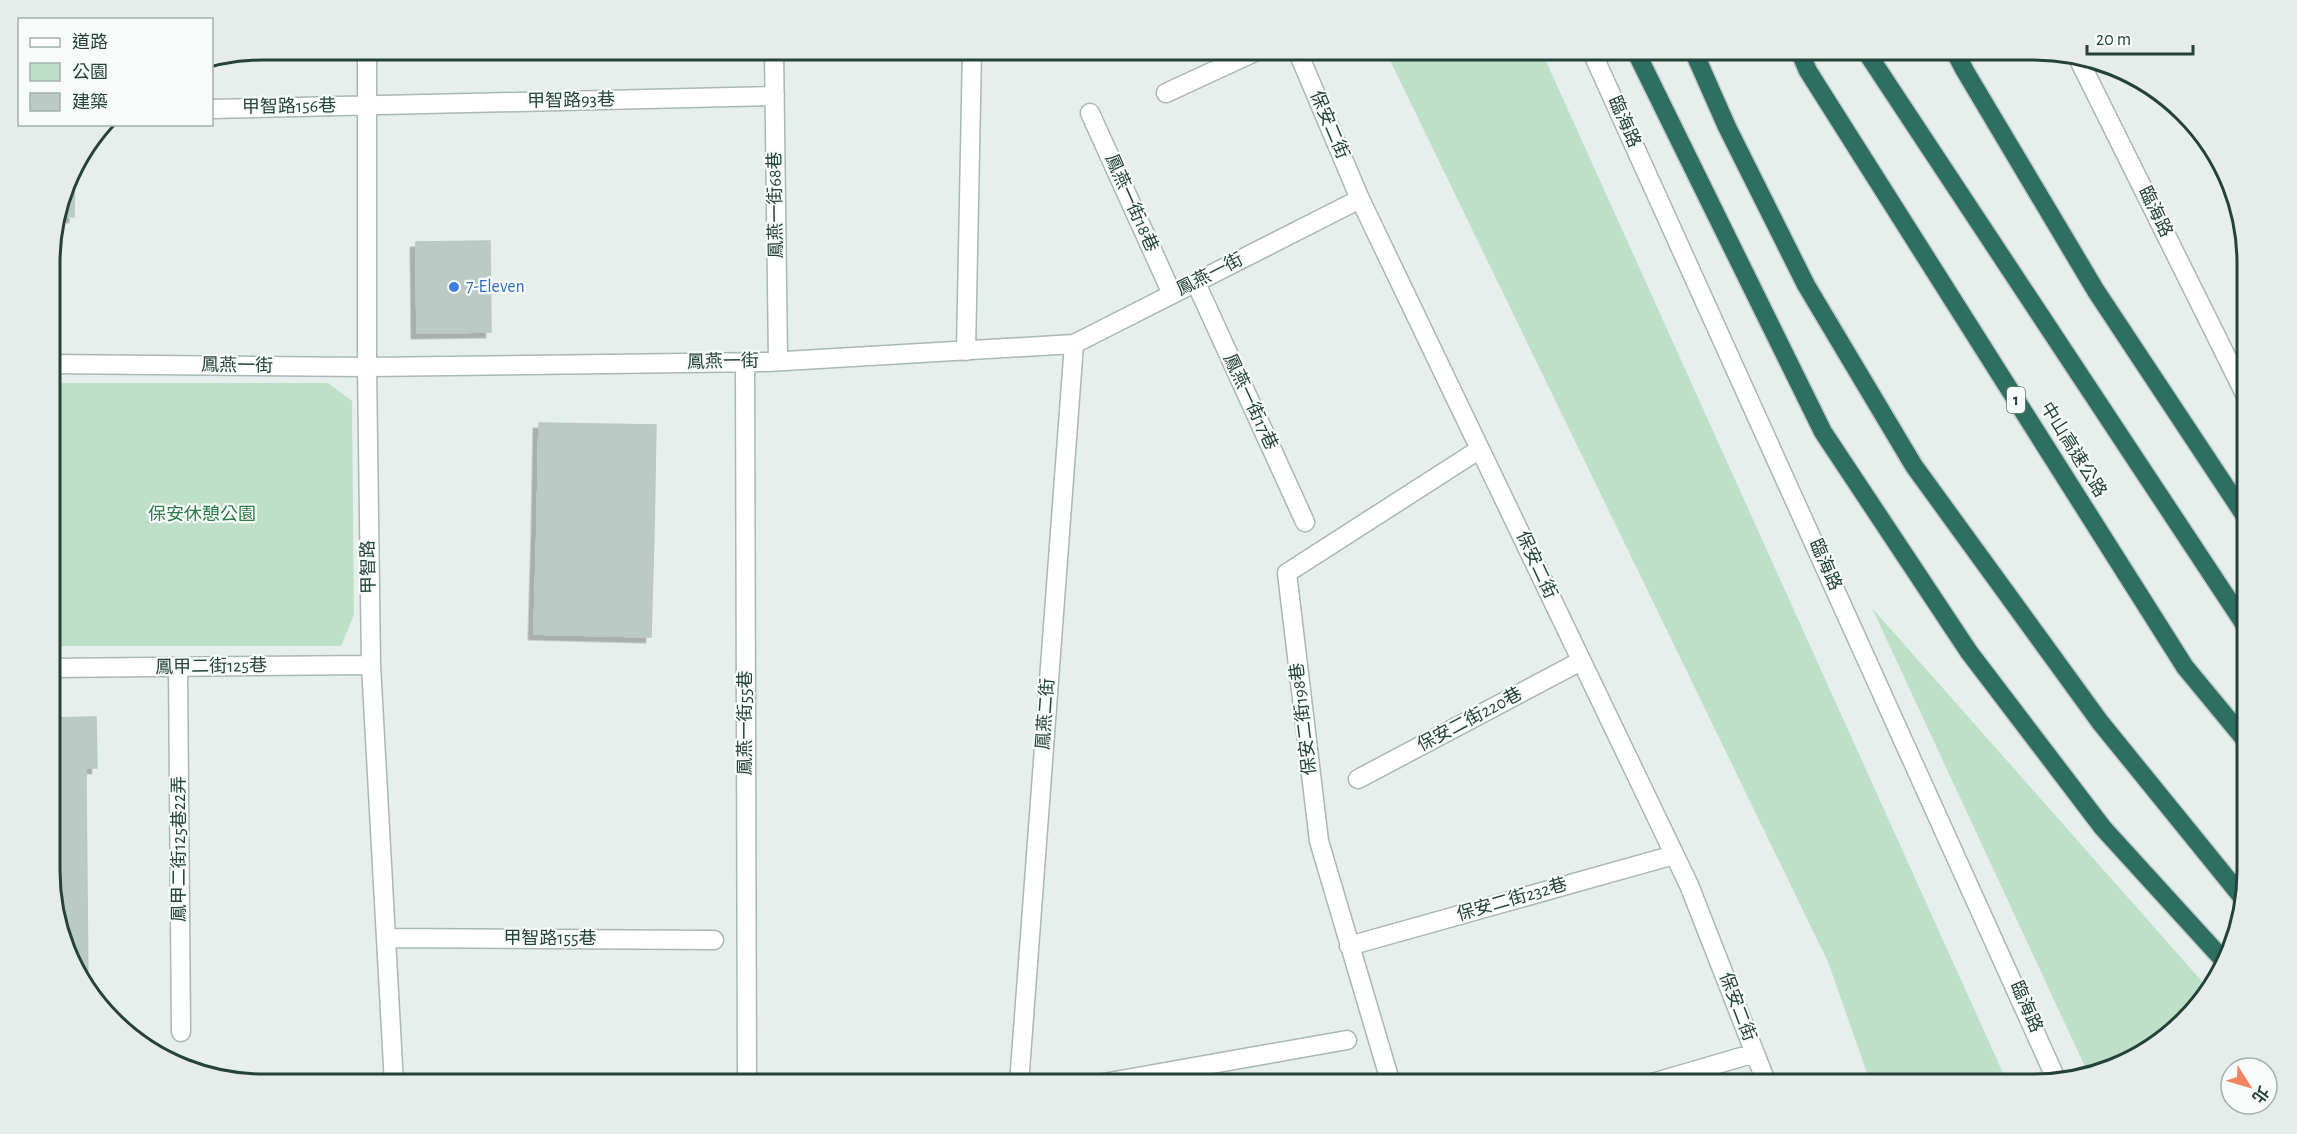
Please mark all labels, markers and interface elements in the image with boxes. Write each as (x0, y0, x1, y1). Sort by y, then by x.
legend (18, 18, 213, 126)
scale bar (2087, 18, 2194, 56)
text: 20 m (2096, 31, 2131, 49)
text: 道路 (72, 32, 108, 52)
text: 公園 (72, 63, 108, 82)
street label: 保安二街 (1307, 88, 1353, 162)
street label: 甲智路93巷 (527, 89, 615, 111)
text: 建築 (72, 92, 108, 112)
street label: 臨海路 (1605, 93, 1645, 150)
street label: 甲智路156巷 (242, 95, 336, 117)
street label: 鳳燕一街68巷 (764, 151, 786, 259)
street label: 鳳燕一街18巷 (1101, 151, 1162, 255)
street label: 臨海路 (2135, 183, 2177, 240)
street label: 鳳燕一街 (1173, 249, 1246, 299)
place label: 7-Eleven (466, 278, 525, 296)
marker: 7-Eleven (447, 280, 461, 294)
street label: 鳳燕一街 (687, 350, 759, 372)
street label: 鳳燕一街17巷 (1220, 350, 1282, 453)
street label: 鳳燕一街 (201, 354, 273, 376)
road number: 1 (2007, 387, 2025, 413)
street label: 中山高速公路 (2037, 398, 2111, 501)
park label: 保安休憩公園 (148, 504, 256, 524)
street label: 保安二街 (1513, 528, 1561, 601)
street label: 臨海路 (1806, 536, 1846, 593)
street label: 甲智路 (358, 540, 378, 594)
street label: 鳳甲二街125巷 (155, 655, 267, 677)
street label: 保安二街198巷 (1286, 662, 1320, 777)
street label: 鳳燕一街55巷 (735, 670, 755, 776)
street label: 鳳燕二街 (1033, 677, 1057, 751)
street label: 保安二街220巷 (1414, 683, 1525, 755)
street label: 鳳甲二街125巷22弄 (169, 776, 189, 922)
street label: 保安二街232巷 (1454, 874, 1569, 924)
street label: 甲智路155巷 (503, 928, 597, 948)
street label: 保安二街 (1716, 969, 1760, 1044)
street label: 臨海路 (2007, 978, 2047, 1035)
north arrow (2219, 1056, 2279, 1116)
text: 北 (2249, 1083, 2272, 1106)

